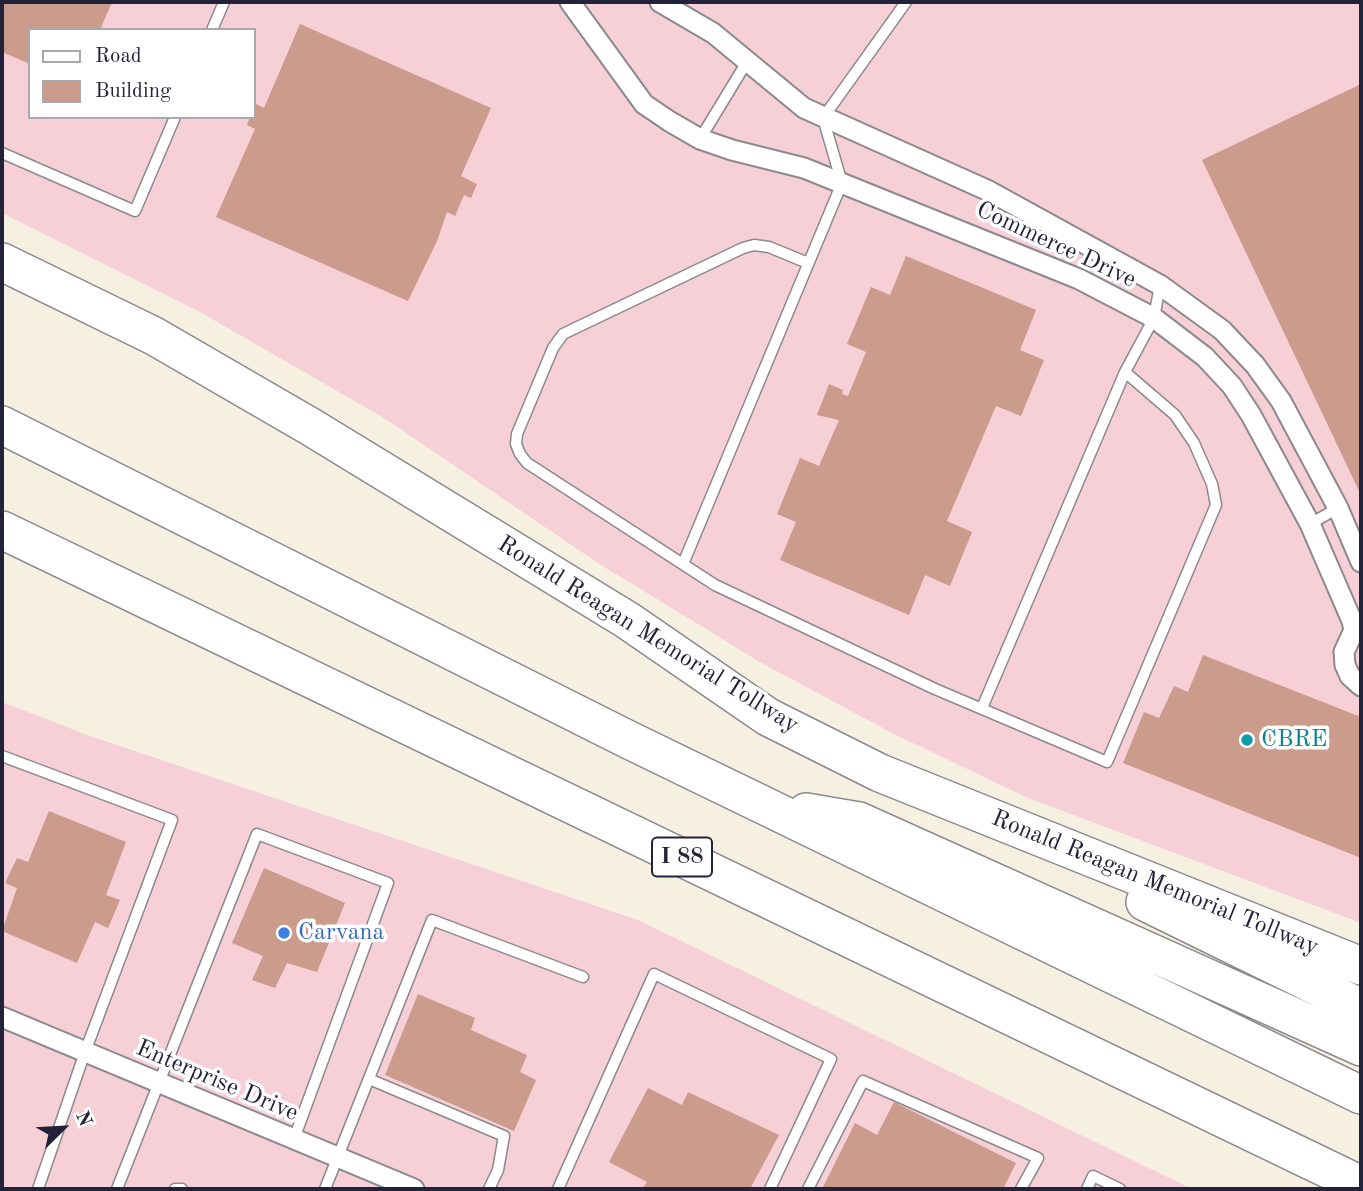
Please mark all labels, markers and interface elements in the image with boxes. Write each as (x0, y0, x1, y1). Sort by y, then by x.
legend (28, 28, 256, 119)
text: Road (95, 46, 142, 67)
text: Building (95, 81, 171, 102)
street label: Commerce Drive (972, 195, 1140, 295)
street label: Ronald Reagan Memorial Tollway (492, 530, 804, 740)
place label: CBRE (1261, 726, 1327, 754)
marker: CBRE (1239, 732, 1255, 748)
street label: Ronald Reagan Memorial Tollway (987, 804, 1323, 962)
road number: I 88 (652, 838, 712, 876)
place label: Carvana (298, 919, 384, 947)
marker: Carvana (276, 925, 292, 941)
street label: Enterprise Drive (132, 1034, 302, 1128)
north arrow (28, 1093, 98, 1163)
text: N (71, 1109, 94, 1130)

